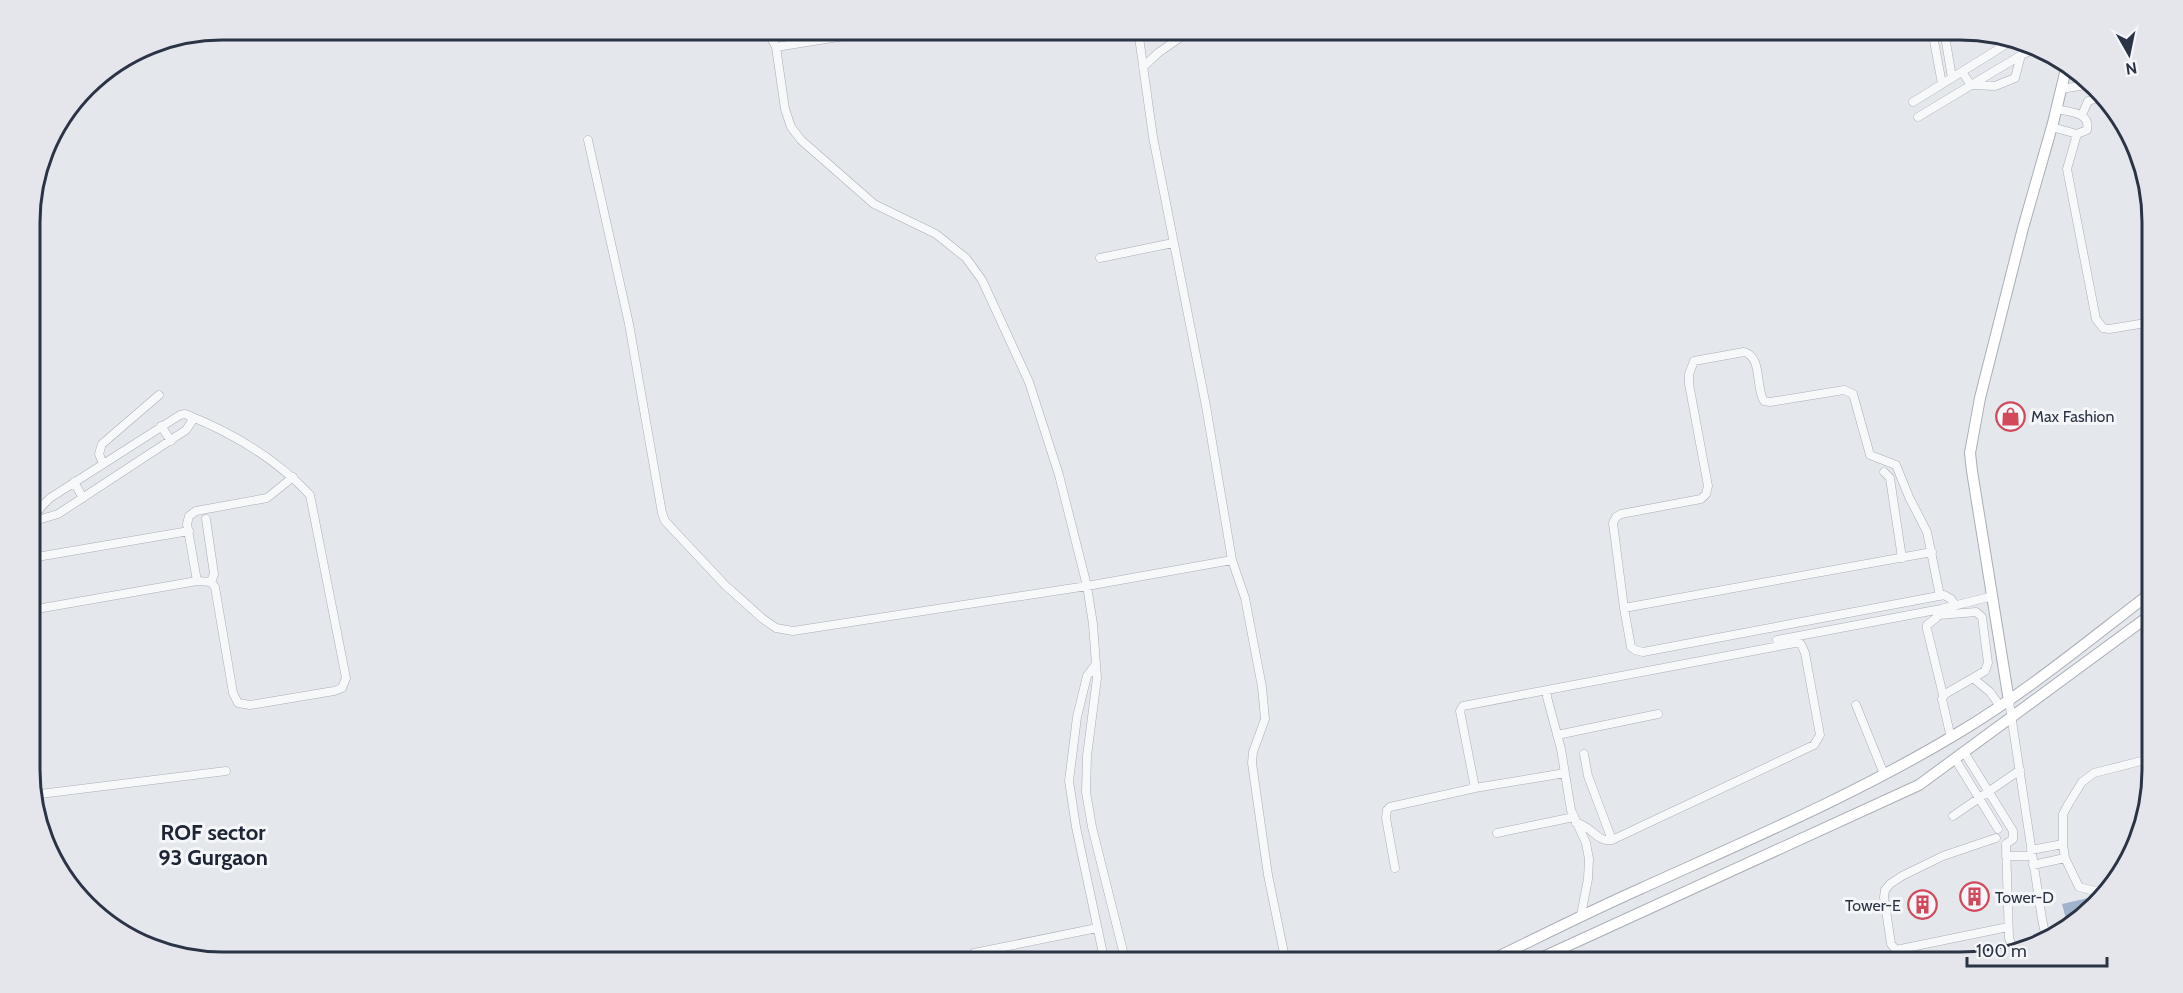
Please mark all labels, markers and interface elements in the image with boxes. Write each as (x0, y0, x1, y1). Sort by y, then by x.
north arrow (2099, 24, 2159, 84)
text: N (2124, 58, 2138, 79)
shop icon: Max Fashion (1994, 400, 2026, 432)
place label: Max Fashion (2031, 407, 2114, 426)
district label: ROF sector 93 Gurgaon (158, 819, 268, 871)
building icon: Tower-D (1958, 881, 1990, 913)
place label: Tower-D (1995, 888, 2054, 907)
building icon: Tower-E (1906, 889, 1938, 921)
place label: Tower-E (1845, 896, 1901, 915)
scale bar (1967, 930, 2106, 968)
text: 100 m (1976, 940, 2027, 962)

